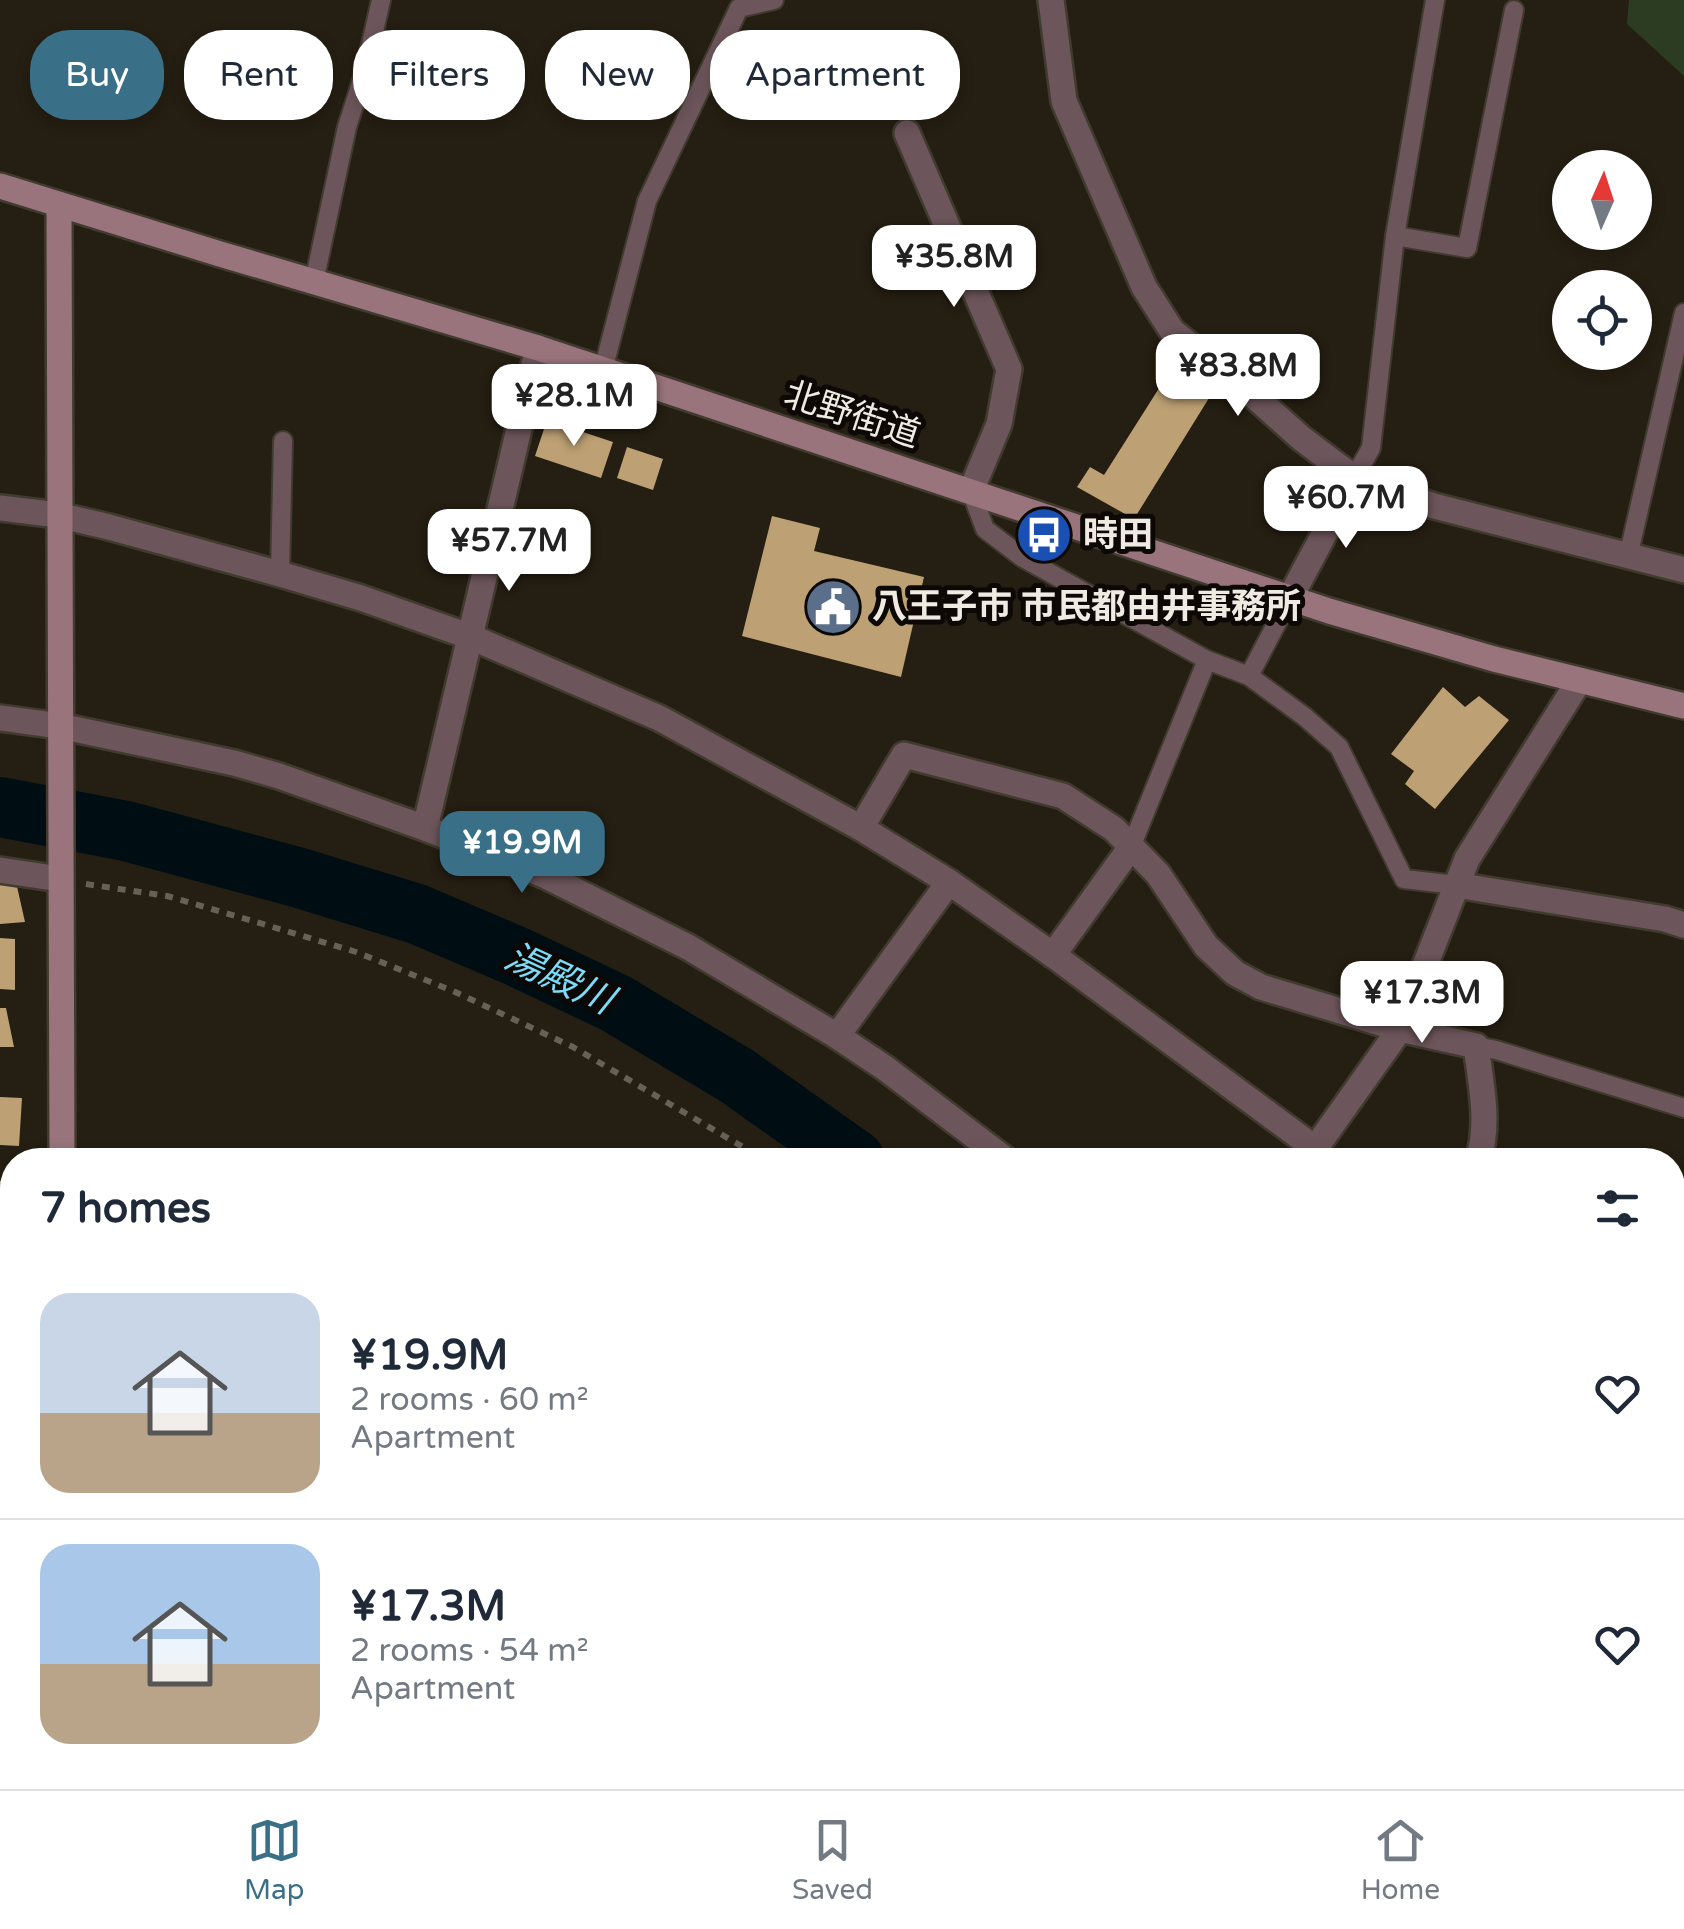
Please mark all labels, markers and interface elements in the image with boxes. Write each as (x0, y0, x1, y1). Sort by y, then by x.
chip: Buy (30, 30, 164, 120)
chip: Rent (184, 30, 333, 120)
chip: Filters (353, 30, 525, 120)
chip: New (545, 30, 690, 120)
chip: Apartment (710, 30, 960, 120)
north arrow (1552, 150, 1652, 250)
map controls (1552, 150, 1652, 370)
pin: ¥35.8M (873, 225, 1035, 310)
text: ¥35.8M (894, 238, 1014, 276)
button: locate (1552, 270, 1652, 370)
pin: ¥83.8M (1157, 334, 1319, 419)
text: ¥83.8M (1178, 347, 1298, 385)
pin: ¥28.1M (493, 364, 655, 449)
street label: 北野街道 (779, 373, 925, 457)
text: ¥28.1M (514, 377, 634, 415)
pin: ¥60.7M (1265, 466, 1427, 551)
text: ¥60.7M (1286, 479, 1406, 517)
bus stop icon: 時田 (1014, 505, 1074, 565)
pin: ¥57.7M (428, 509, 590, 594)
place label: 時田 (1083, 514, 1153, 556)
text: ¥57.7M (450, 522, 568, 560)
public building icon: 八王子市 市民都由井事務所 (803, 577, 863, 637)
place label: 八王子市 市民都由井事務所 (872, 586, 1301, 628)
pin: ¥19.9M (441, 811, 603, 896)
text: ¥19.9M (462, 824, 582, 862)
water label: 湯殿川 (498, 934, 624, 1026)
pin: ¥17.3M (1341, 961, 1503, 1046)
text: ¥17.3M (1363, 974, 1481, 1012)
icon: filters (1590, 1181, 1645, 1236)
text: 7 homes (40, 1183, 211, 1234)
text: ¥19.9M (350, 1330, 508, 1381)
icon: home (120, 1333, 240, 1453)
icon: heart (1590, 1366, 1645, 1421)
text: 2 rooms · 60 m² (350, 1381, 589, 1419)
text: Apartment (350, 1419, 515, 1457)
text: ¥17.3M (350, 1581, 506, 1632)
icon: home (120, 1584, 240, 1704)
icon: heart (1590, 1617, 1645, 1672)
text: 2 rooms · 54 m² (350, 1632, 589, 1670)
text: Apartment (350, 1670, 515, 1708)
tab: Map (244, 1813, 304, 1907)
tab: Saved (792, 1813, 873, 1907)
tab: Home (1361, 1813, 1440, 1907)

